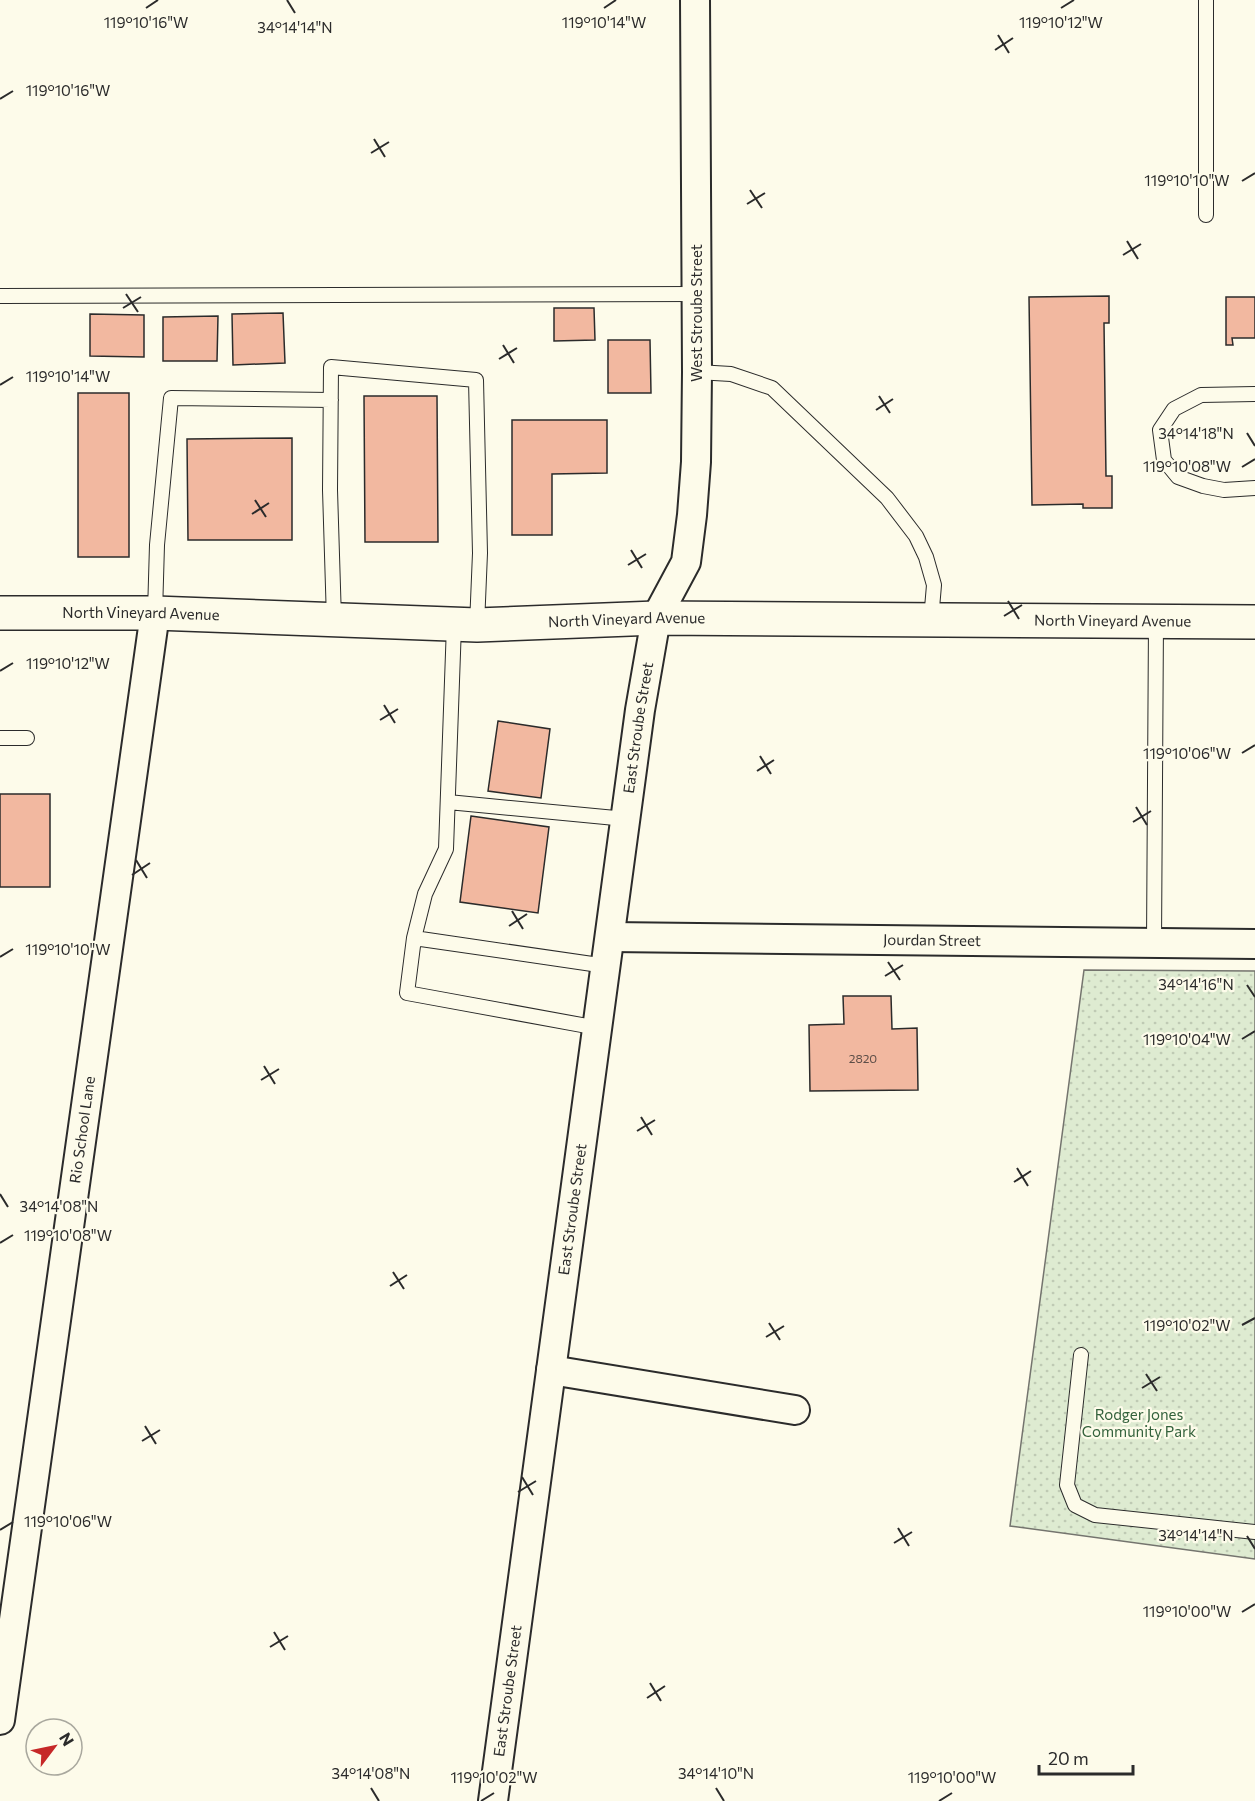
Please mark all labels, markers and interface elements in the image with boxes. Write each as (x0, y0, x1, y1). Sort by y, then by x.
text: 119°10'16"W (104, 13, 188, 31)
text: 119°10'14"W (562, 13, 646, 31)
text: 119°10'12"W (1019, 13, 1103, 31)
text: 34°14'14"N (257, 18, 333, 36)
text: 119°10'16"W (26, 81, 110, 99)
text: 119°10'10"W (1144, 171, 1230, 189)
street label: West Stroube Street (687, 244, 705, 382)
text: 119°10'14"W (26, 367, 110, 385)
text: 34°14'18"N (1158, 424, 1234, 442)
text: 119°10'08"W (1143, 457, 1231, 475)
street label: North Vineyard Avenue (62, 603, 220, 623)
street label: North Vineyard Avenue (548, 608, 705, 630)
street label: North Vineyard Avenue (1034, 611, 1191, 630)
text: 119°10'12"W (26, 654, 110, 672)
street label: East Stroube Street (619, 661, 656, 794)
text: 119°10'06"W (1143, 744, 1231, 762)
street label: Jourdan Street (883, 930, 981, 949)
text: 119°10'10"W (25, 940, 111, 958)
text: 34°14'16"N (1158, 975, 1234, 993)
text: 119°10'04"W (1143, 1030, 1231, 1048)
house number: 2820 (849, 1051, 877, 1065)
street label: Rio School Lane (65, 1075, 98, 1184)
street label: East Stroube Street (554, 1142, 590, 1276)
text: 34°14'08"N (20, 1197, 98, 1215)
text: 119°10'08"W (24, 1226, 112, 1244)
text: 119°10'02"W (1143, 1316, 1231, 1334)
park label: Rodger Jones Community Park (1082, 1405, 1196, 1440)
text: 119°10'06"W (24, 1512, 112, 1530)
text: 34°14'14"N (1158, 1526, 1234, 1544)
text: 119°10'00"W (1143, 1602, 1231, 1620)
street label: East Stroube Street (489, 1624, 525, 1758)
north arrow (24, 1717, 84, 1777)
text: N (56, 1729, 78, 1749)
scale bar (1039, 1738, 1134, 1776)
text: 20 m (1048, 1747, 1089, 1769)
text: 34°14'08"N (332, 1764, 410, 1782)
text: 34°14'10"N (678, 1764, 754, 1782)
text: 119°10'02"W (450, 1768, 538, 1786)
text: 119°10'00"W (908, 1768, 996, 1786)

